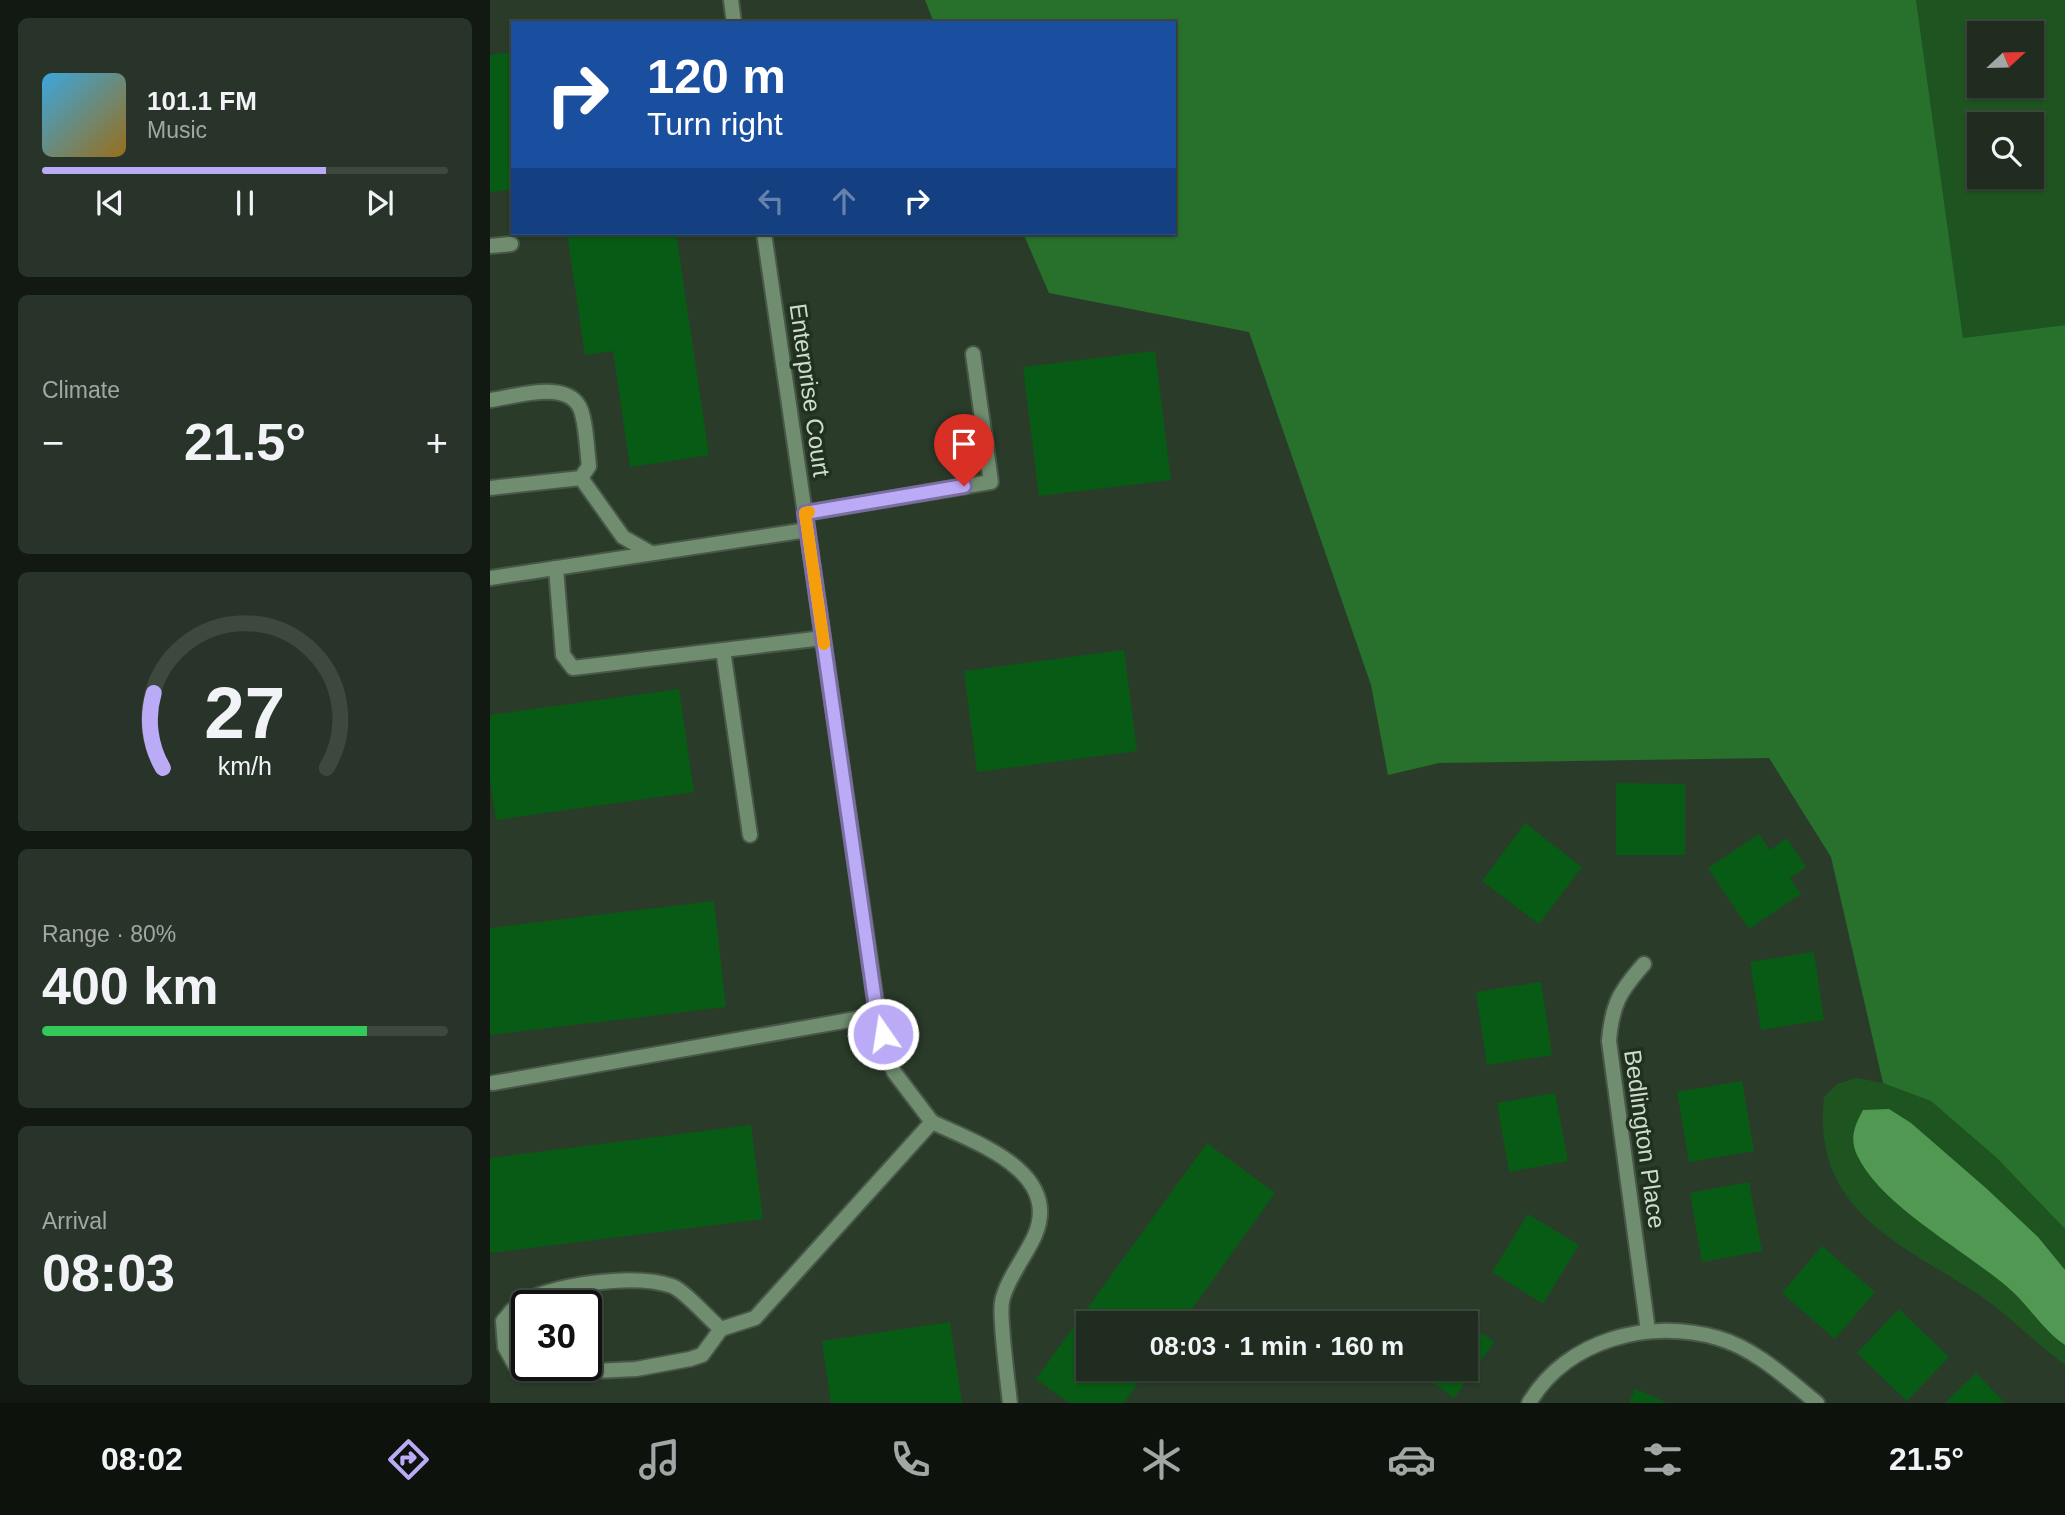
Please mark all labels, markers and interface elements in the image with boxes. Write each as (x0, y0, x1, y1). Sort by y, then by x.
north arrow (1967, 21, 2044, 98)
map controls (1967, 21, 2044, 189)
icon: right (532, 49, 623, 140)
text: 120 m (647, 49, 786, 103)
text: 101.1 FM (147, 86, 257, 116)
text: Turn right (647, 106, 783, 142)
button: search (1967, 112, 2044, 189)
text: Music (147, 117, 207, 143)
icon: left (752, 182, 790, 220)
icon: ahead (825, 182, 863, 220)
icon: right (898, 182, 936, 220)
icon: previous (91, 184, 129, 222)
icon: pause (226, 184, 264, 222)
icon: next (361, 184, 399, 222)
street label: Enterprise Court (784, 302, 836, 479)
text: Climate (42, 377, 120, 403)
text: 21.5° (184, 413, 306, 471)
pin (934, 414, 994, 486)
text: − (42, 422, 64, 464)
text: + (426, 422, 448, 464)
icon: arrive (945, 425, 983, 463)
text: 27 (205, 672, 285, 753)
text: km/h (218, 751, 272, 779)
text: Range · 80% (42, 921, 176, 947)
text: 400 km (42, 957, 218, 1015)
position arrow (846, 997, 920, 1071)
street label: Bedlington Place (1619, 1048, 1671, 1230)
text: Arrival (42, 1208, 107, 1234)
text: 08:03 (42, 1244, 175, 1302)
speed limit sign: 30 (511, 1290, 602, 1381)
text: 08:03 · 1 min · 160 m (1150, 1331, 1404, 1361)
icon: directions (384, 1435, 433, 1484)
icon: music (635, 1435, 684, 1484)
icon: phone (886, 1435, 935, 1484)
icon: climate (1137, 1435, 1186, 1484)
icon: car (1387, 1435, 1436, 1484)
icon: filters (1638, 1435, 1687, 1484)
text: 08:02 (101, 1441, 183, 1477)
text: 21.5° (1889, 1441, 1964, 1477)

